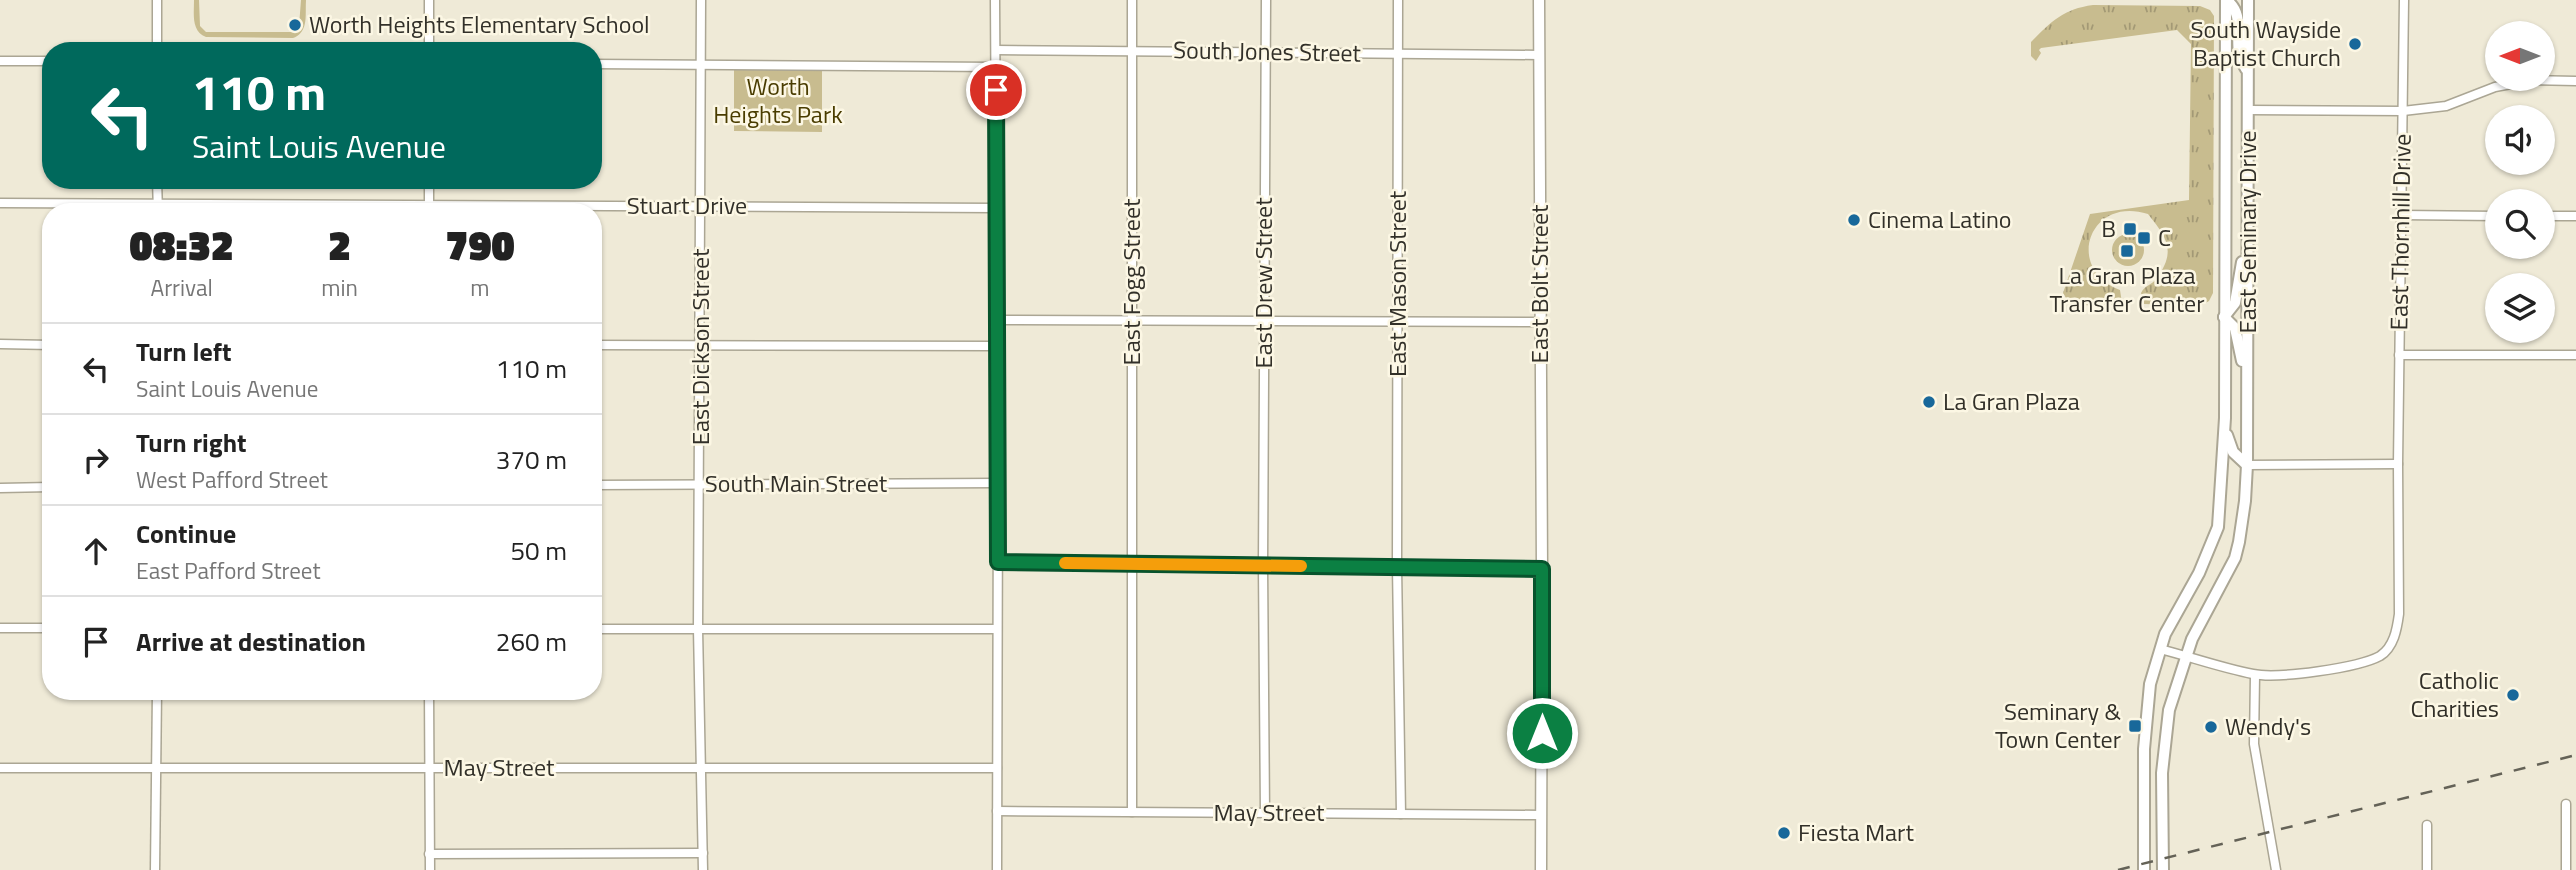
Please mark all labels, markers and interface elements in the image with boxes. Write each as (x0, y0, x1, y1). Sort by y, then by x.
place label: Worth Heights Elementary School (309, 6, 650, 42)
place label: South Wayside Baptist Church (2191, 11, 2341, 75)
marker: Worth Heights Elementary School (287, 17, 303, 33)
north arrow (2485, 21, 2555, 91)
map controls (2485, 21, 2555, 343)
street label: South Jones Street (1173, 31, 1362, 71)
marker: South Wayside Baptist Church (2347, 36, 2363, 52)
text: 110 m (192, 54, 326, 129)
pin (966, 60, 1026, 120)
park label: Worth Heights Park (713, 68, 843, 132)
icon: left (77, 70, 168, 161)
icon: arrive (977, 71, 1015, 109)
button: sound (2485, 105, 2555, 175)
text: Saint Louis Avenue (192, 122, 446, 170)
street label: East Seminary Drive (2229, 130, 2265, 334)
street label: East Thornhill Drive (2380, 133, 2420, 331)
street label: Stuart Drive (627, 187, 747, 223)
button: search (2485, 189, 2555, 259)
street label: East Mason Street (1379, 190, 1415, 377)
street label: East Drew Street (1245, 197, 1281, 369)
street label: East Fogg Street (1113, 198, 1149, 365)
place label: Cinema Latino (1868, 201, 2011, 237)
street label: East Bolt Street (1521, 204, 1557, 363)
place label: B (2101, 210, 2116, 246)
text: 08:32 (129, 212, 234, 276)
text: 2 (328, 212, 351, 276)
text: 790 (445, 212, 515, 276)
marker: Cinema Latino (1846, 212, 1862, 228)
place label: C (2158, 219, 2171, 255)
marker: B (2122, 221, 2138, 237)
marker: C (2136, 230, 2152, 246)
marker: La Gran Plaza Transfer Center (2119, 243, 2135, 259)
street label: East Dickson Street (682, 248, 718, 445)
place label: La Gran Plaza Transfer Center (2050, 257, 2204, 321)
text: Arrival (150, 270, 213, 305)
text: min (321, 270, 358, 305)
text: m (470, 270, 490, 305)
button: layers (2485, 273, 2555, 343)
text: Turn left (136, 332, 231, 371)
text: 110 m (496, 349, 567, 388)
icon: left (77, 350, 115, 388)
text: Saint Louis Avenue (136, 371, 318, 406)
place label: La Gran Plaza (1943, 383, 2080, 419)
marker: La Gran Plaza (1921, 394, 1937, 410)
text: Turn right (136, 423, 247, 462)
text: 370 m (496, 440, 567, 479)
icon: right (77, 441, 115, 479)
text: West Pafford Street (136, 462, 328, 497)
street label: South Main Street (705, 465, 888, 501)
text: Continue (136, 514, 236, 553)
text: 50 m (510, 531, 567, 570)
icon: ahead (77, 532, 115, 570)
text: East Pafford Street (136, 553, 320, 588)
text: Arrive at destination (136, 622, 366, 661)
text: 260 m (496, 622, 567, 661)
icon: arrive (77, 623, 115, 661)
place label: Catholic Charities (2411, 662, 2499, 726)
marker: Catholic Charities (2505, 687, 2521, 703)
place label: Seminary & Town Center (1995, 693, 2121, 757)
position arrow (1505, 696, 1579, 770)
place label: Wendy's (2225, 708, 2311, 744)
marker: Seminary & Town Center (2127, 718, 2143, 734)
marker: Wendy's (2203, 719, 2219, 735)
street label: May Street (444, 749, 555, 785)
street label: May Street (1214, 794, 1325, 830)
place label: Fiesta Mart (1798, 814, 1914, 850)
marker: Fiesta Mart (1776, 825, 1792, 841)

